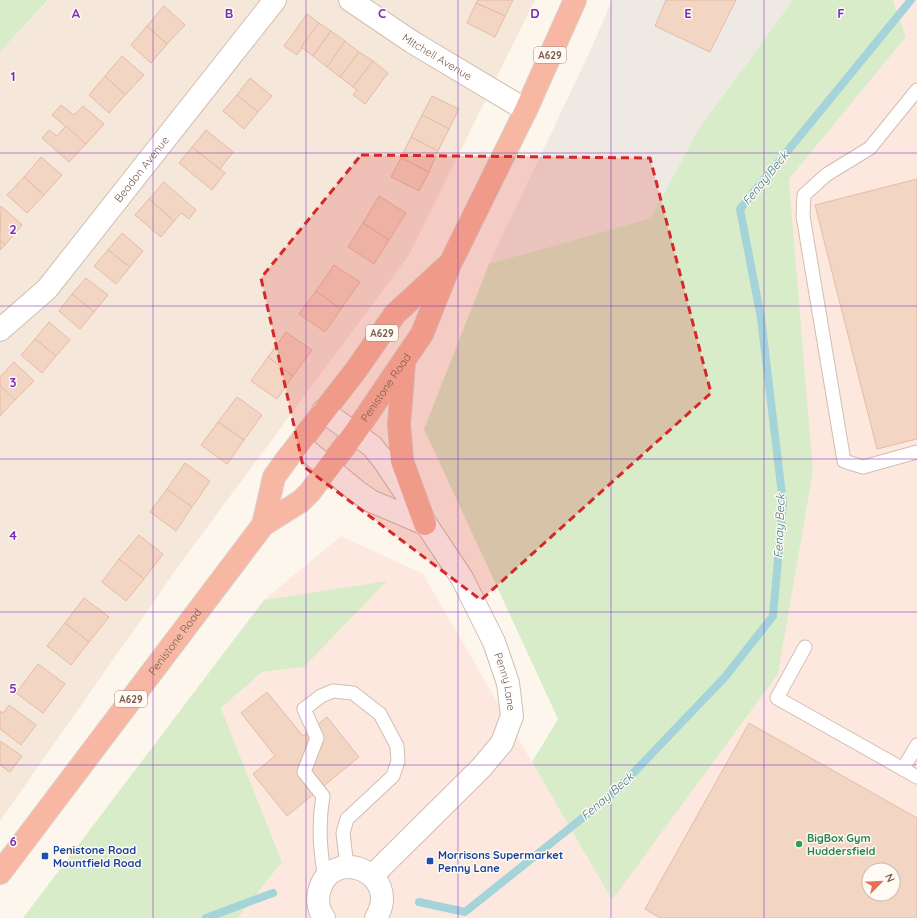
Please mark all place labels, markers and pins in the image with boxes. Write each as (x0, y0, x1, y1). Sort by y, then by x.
place label: BigBox Gym Huddersfield (807, 831, 876, 858)
marker: BigBox Gym Huddersfield (794, 839, 804, 849)
place label: Penistone Road Mountfield Road (53, 843, 141, 870)
place label: Morrisons Supermarket Penny Lane (438, 848, 563, 875)
marker: Penistone Road Mountfield Road (40, 851, 50, 861)
marker: Morrisons Supermarket Penny Lane (425, 856, 435, 866)

